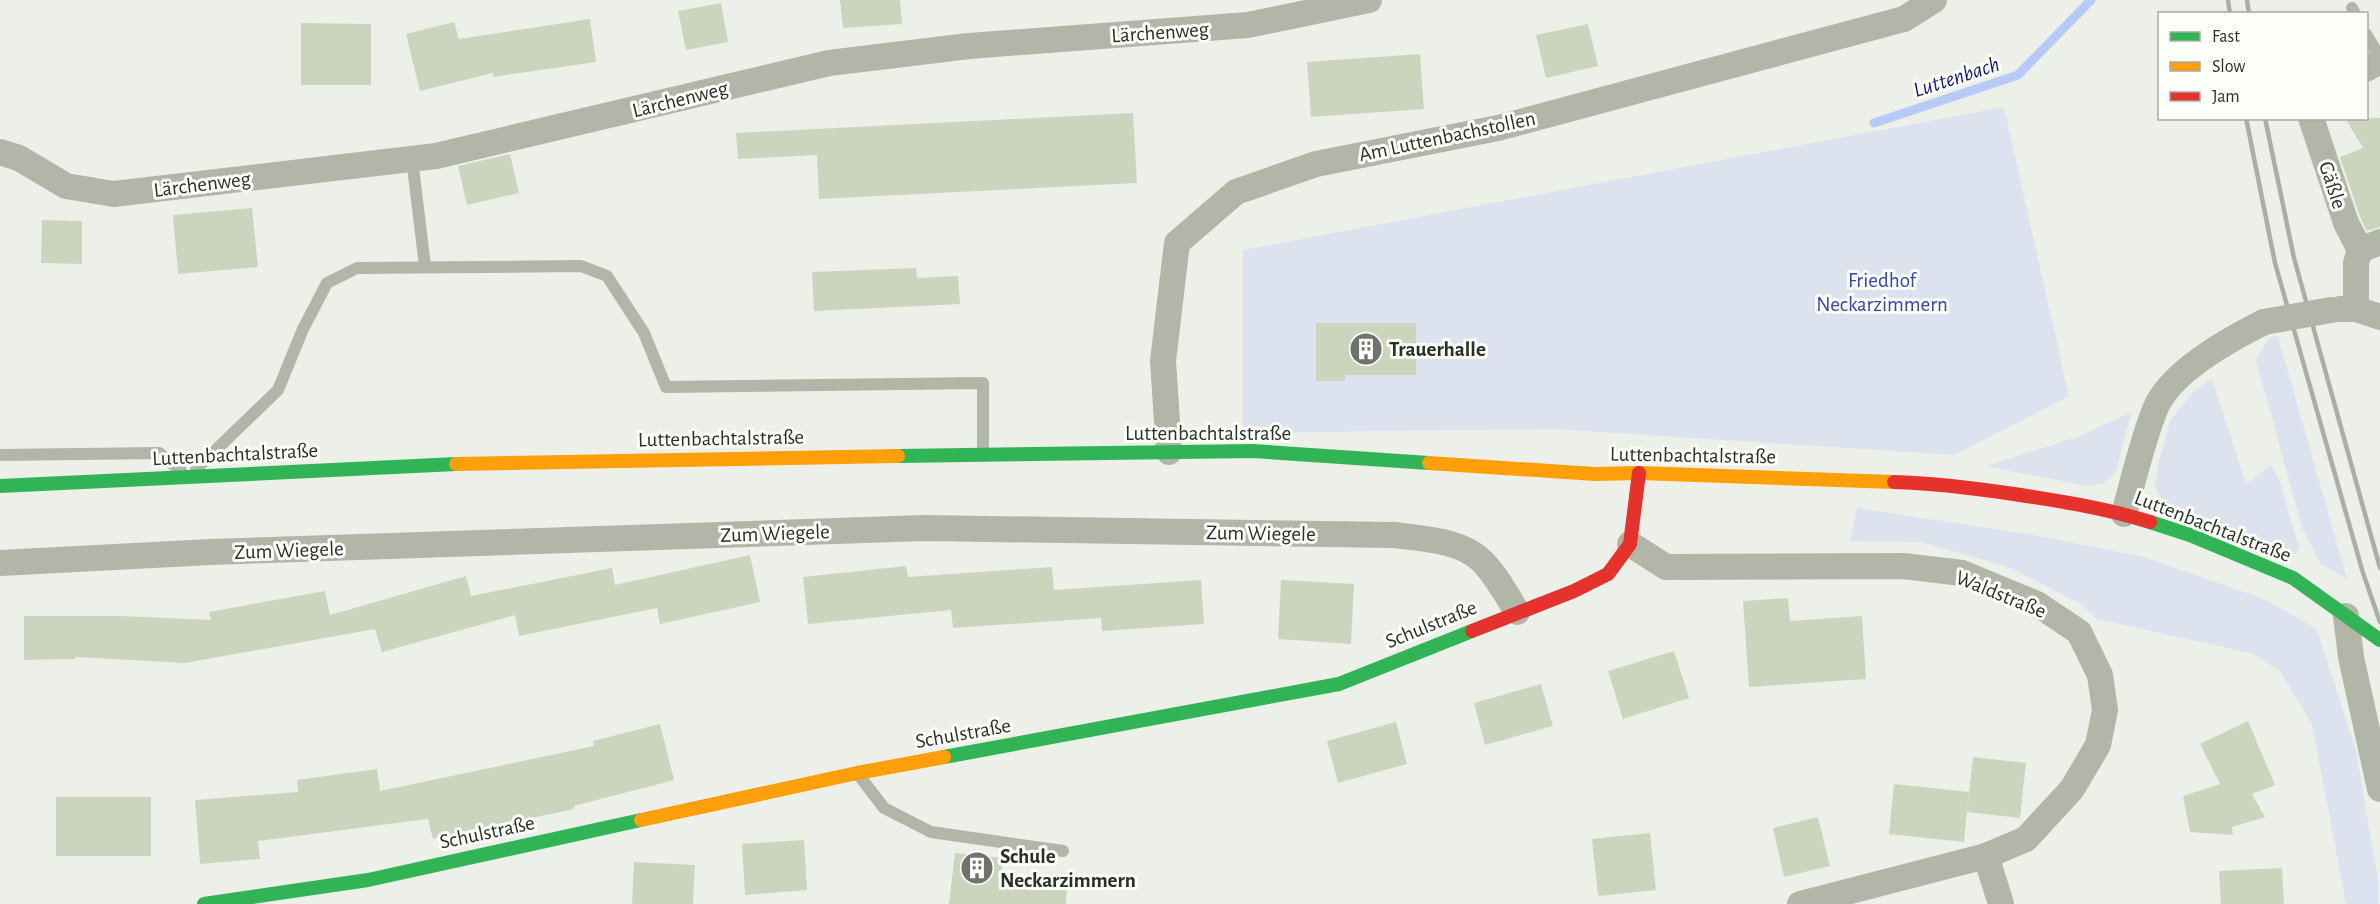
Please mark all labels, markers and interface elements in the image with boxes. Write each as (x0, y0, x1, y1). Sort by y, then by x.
legend (2158, 12, 2368, 120)
street label: Lärchenweg (1111, 19, 1210, 46)
text: Fast (2212, 28, 2240, 46)
water label: Luttenbach (1911, 53, 2002, 101)
text: Slow (2212, 58, 2245, 76)
street label: Lärchenweg (630, 77, 731, 121)
text: Jam (2212, 88, 2240, 106)
street label: Am Luttenbachstollen (1357, 107, 1537, 165)
street label: Gäßle (2315, 159, 2350, 212)
street label: Lärchenweg (152, 168, 253, 201)
park label: Friedhof Neckarzimmern (1816, 270, 1948, 315)
building icon: Trauerhalle (1348, 331, 1384, 367)
place label: Trauerhalle (1389, 339, 1486, 360)
street label: Luttenbachtalstraße (1125, 423, 1291, 444)
street label: Luttenbachtalstraße (638, 427, 804, 450)
street label: Luttenbachtalstraße (151, 440, 319, 469)
street label: Luttenbachtalstraße (1610, 444, 1776, 467)
street label: Luttenbachtalstraße (2131, 487, 2294, 566)
street label: Zum Wiegele (720, 521, 830, 546)
street label: Zum Wiegele (1206, 522, 1316, 545)
street label: Zum Wiegele (234, 538, 344, 563)
street label: Waldstraße (1953, 567, 2049, 622)
street label: Schulstraße (1383, 597, 1480, 652)
street label: Schulstraße (914, 715, 1012, 752)
street label: Schulstraße (438, 812, 536, 853)
place label: Schule Neckarzimmern (1000, 846, 1136, 891)
building icon: Schule Neckarzimmern (959, 850, 995, 886)

